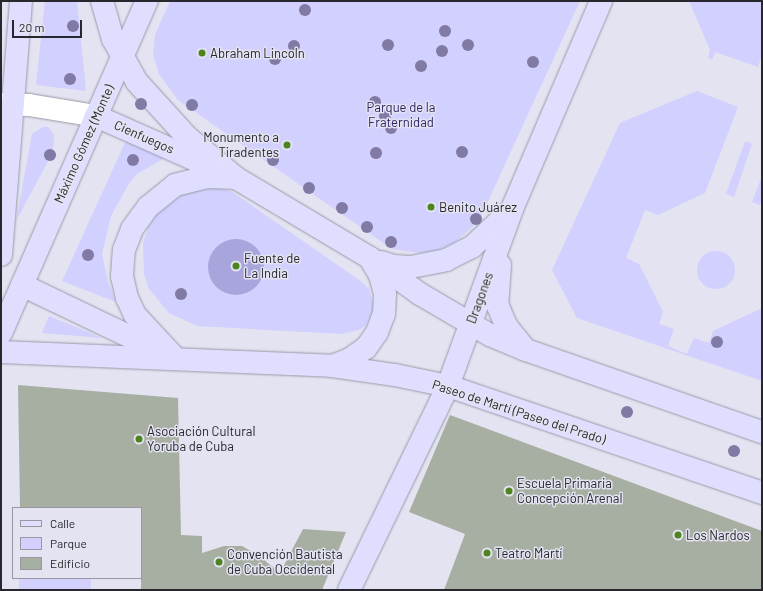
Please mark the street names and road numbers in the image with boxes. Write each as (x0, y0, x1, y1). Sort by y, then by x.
street label: Máximo Gómez (Monte) (51, 82, 117, 206)
street label: Cienfuegos (112, 117, 176, 157)
street label: Dragones (464, 270, 496, 326)
street label: Paseo de Martí (Paseo del Prado) (430, 377, 608, 447)

